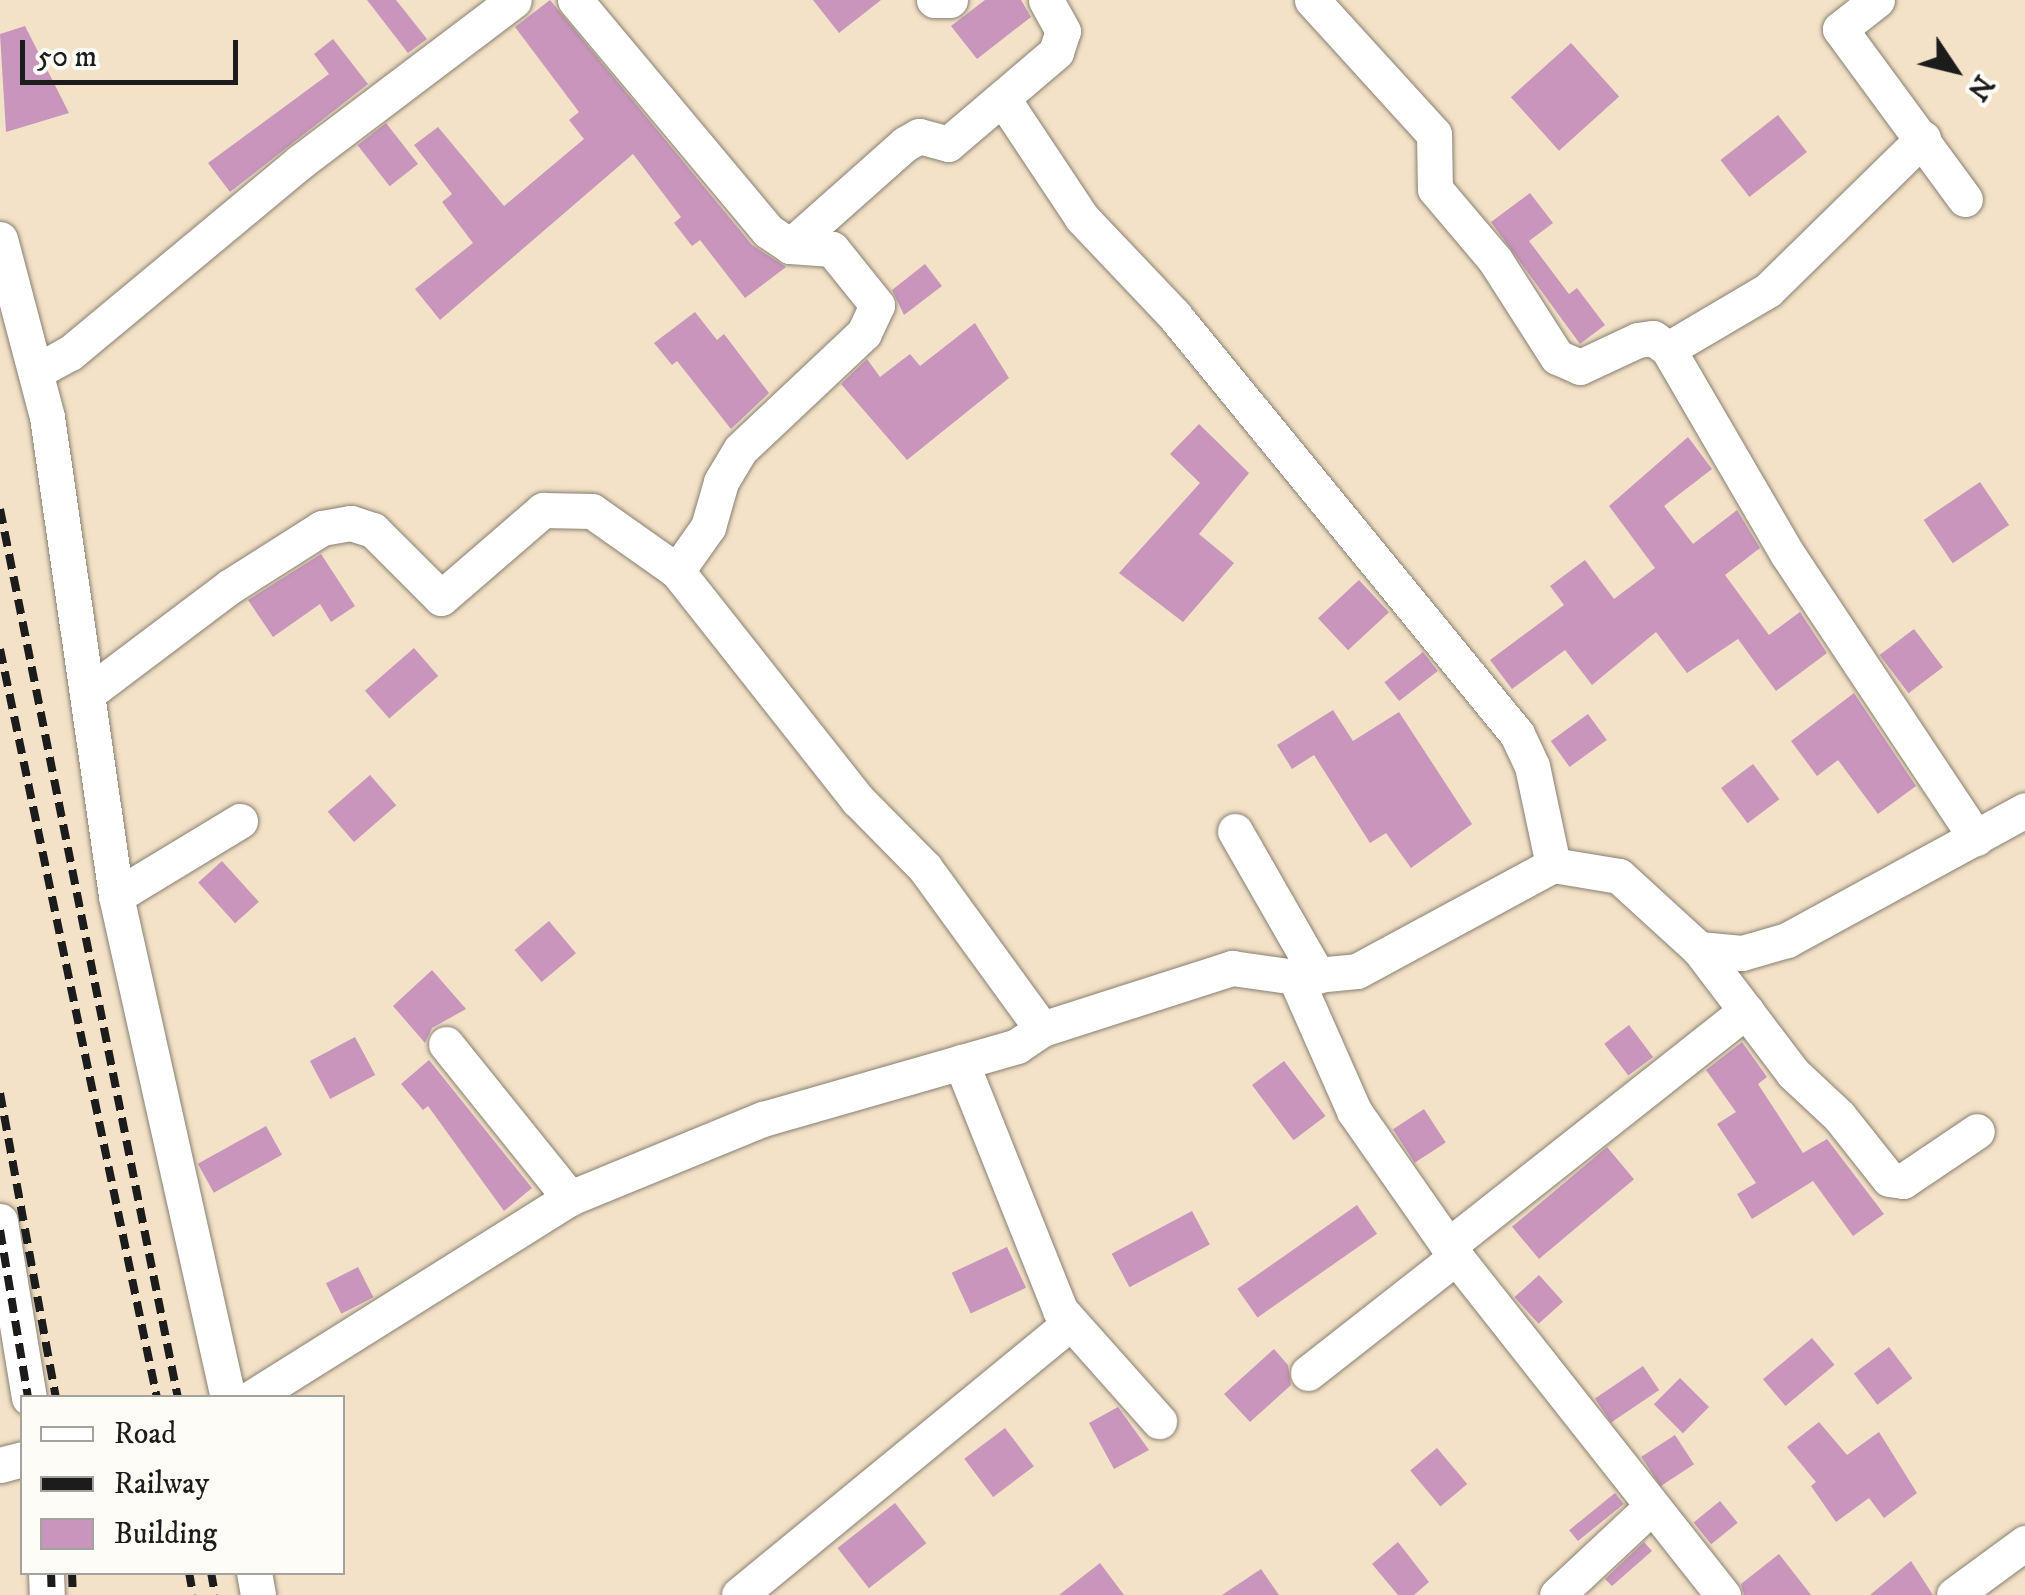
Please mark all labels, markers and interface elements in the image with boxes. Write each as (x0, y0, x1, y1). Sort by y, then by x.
scale bar (25, 20, 242, 82)
north arrow (1905, 20, 2005, 120)
text: 50 m (37, 39, 97, 76)
text: N (1959, 68, 2001, 107)
legend (20, 1395, 345, 1575)
text: Road (114, 1416, 176, 1453)
text: Railway (114, 1466, 209, 1503)
text: Building (114, 1516, 217, 1553)

